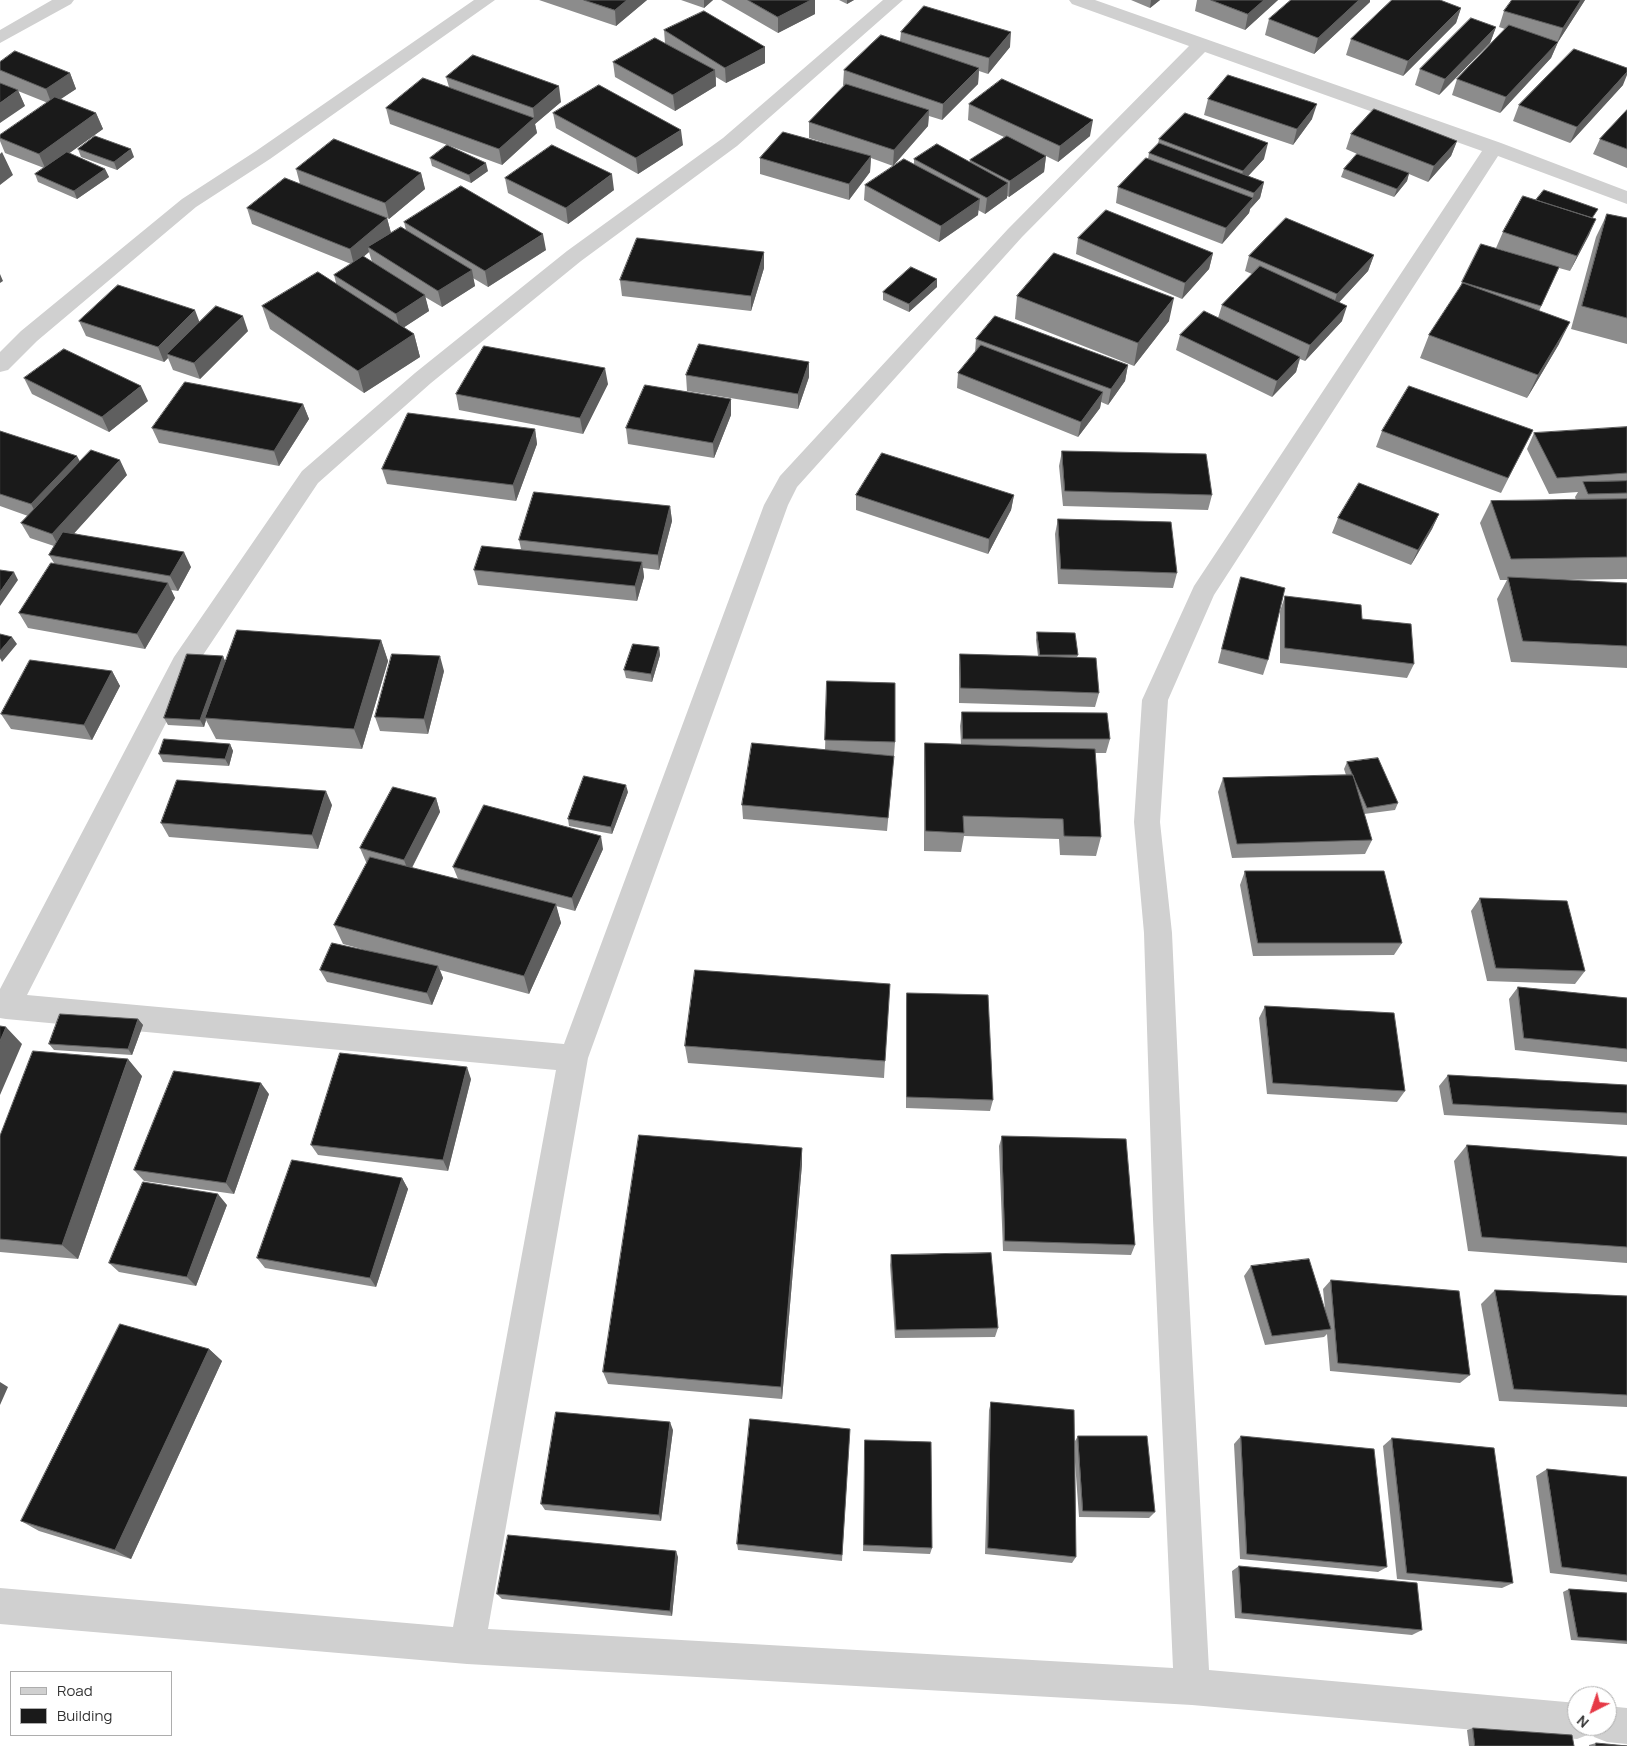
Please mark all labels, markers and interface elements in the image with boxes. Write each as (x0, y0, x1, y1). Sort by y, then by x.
legend (10, 1671, 172, 1736)
text: Road (57, 1680, 93, 1701)
north arrow (1567, 1686, 1617, 1736)
text: Building (57, 1705, 112, 1726)
text: N (1572, 1711, 1593, 1732)

